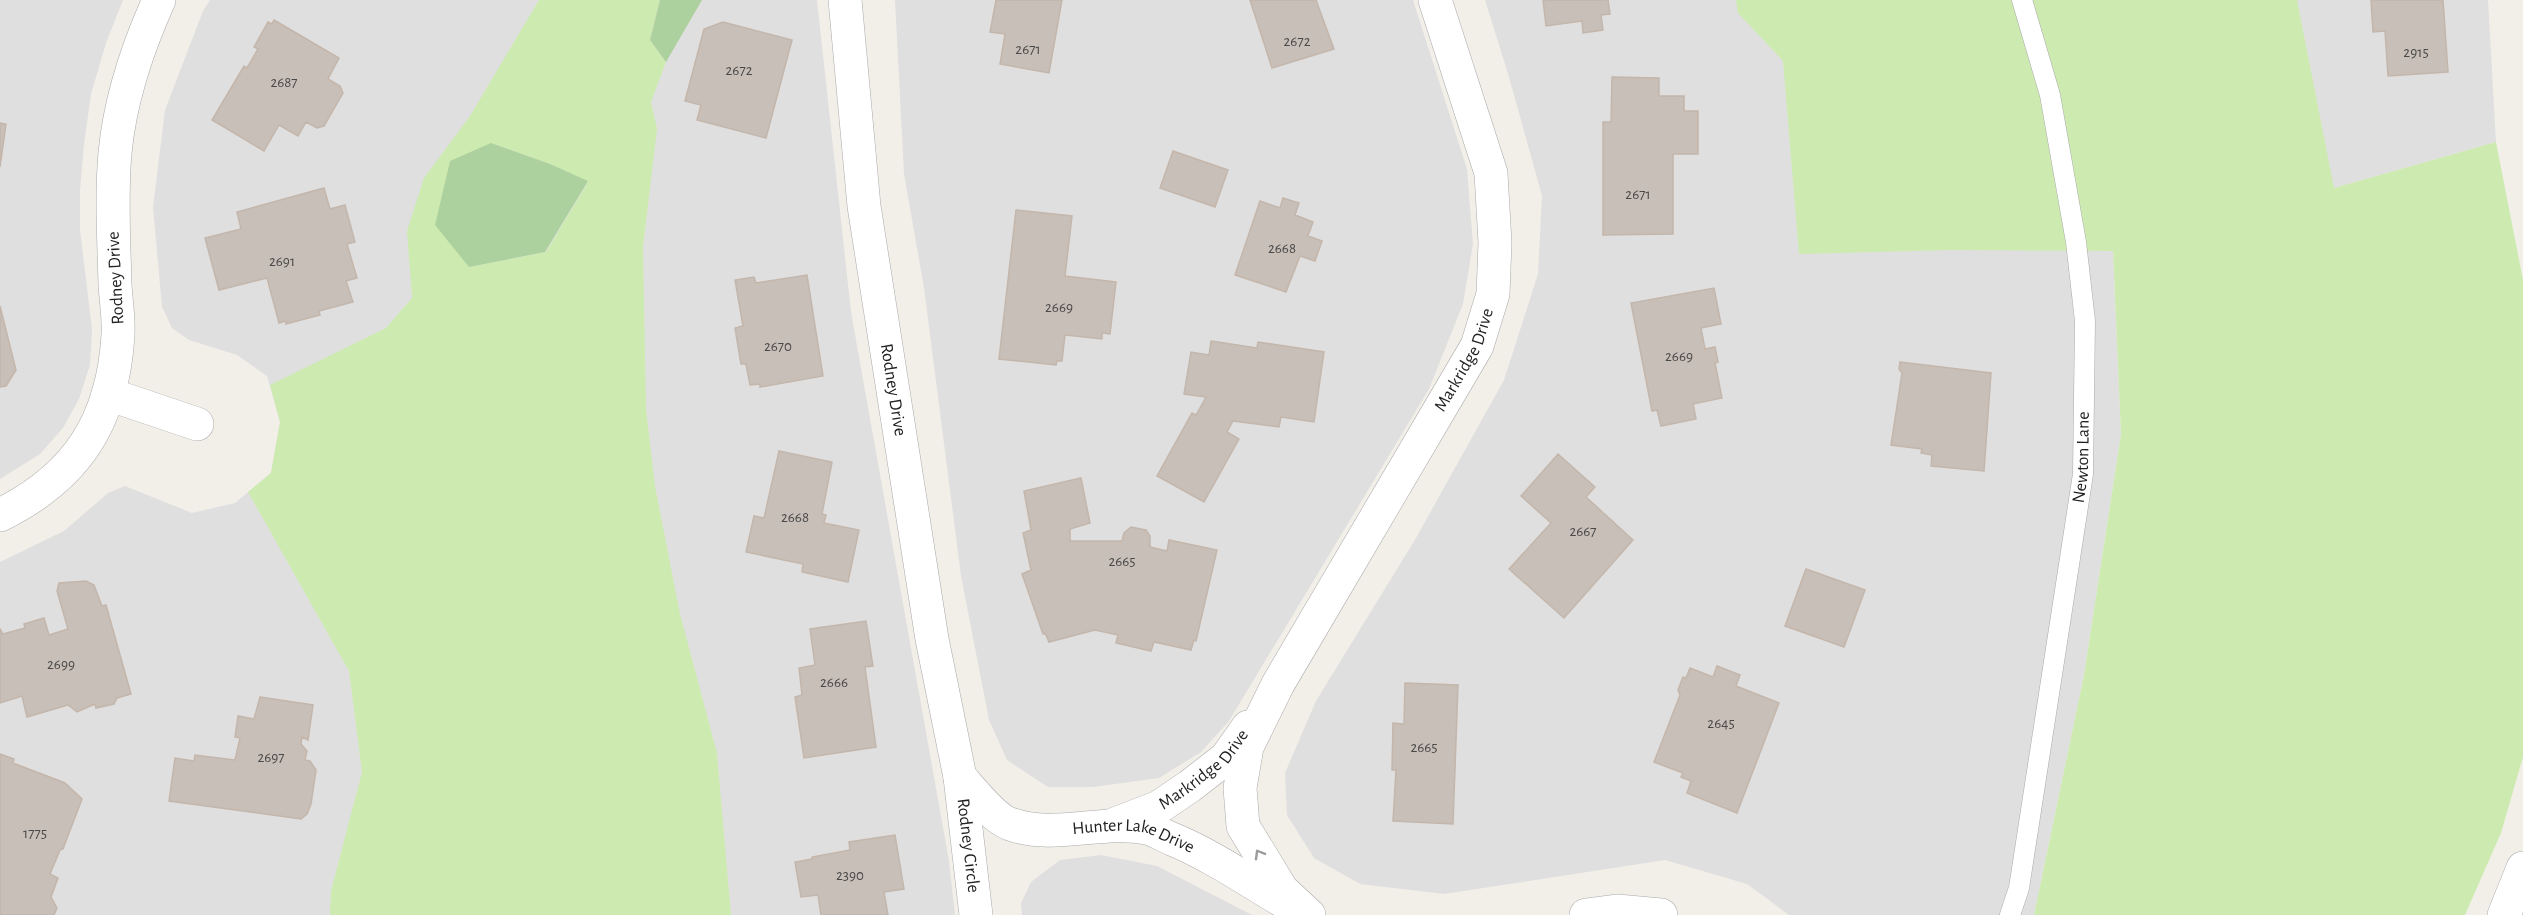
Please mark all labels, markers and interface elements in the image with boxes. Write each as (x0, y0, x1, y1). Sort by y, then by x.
house number: 2672 (1284, 34, 1311, 49)
house number: 2671 (1015, 42, 1041, 57)
house number: 2915 (2403, 45, 2429, 60)
house number: 2672 (726, 63, 753, 78)
house number: 2687 (270, 75, 298, 90)
house number: 2671 (1625, 187, 1651, 202)
street label: Rodney Drive (105, 231, 127, 325)
house number: 2668 (1268, 241, 1296, 256)
house number: 2691 (269, 254, 295, 269)
house number: 2669 (1045, 300, 1073, 315)
street label: Markridge Drive (1431, 306, 1497, 415)
house number: 2670 (764, 339, 792, 354)
street label: Rodney Drive (877, 342, 909, 437)
house number: 2669 (1665, 349, 1693, 364)
street label: Newton Lane (2070, 411, 2093, 504)
house number: 2668 (781, 510, 809, 525)
house number: 2667 (1569, 524, 1597, 539)
house number: 2665 (1108, 554, 1136, 569)
house number: 2699 (47, 657, 75, 672)
house number: 2666 (820, 675, 848, 690)
house number: 2645 (1707, 716, 1735, 731)
street label: Markridge Drive (1156, 726, 1252, 813)
house number: 2665 (1410, 740, 1438, 755)
house number: 2697 (257, 750, 285, 765)
street label: Rodney Circle (954, 797, 982, 894)
street label: Hunter Lake Drive (1071, 817, 1197, 857)
house number: 1775 (23, 826, 47, 841)
one-way arrow (1255, 850, 1267, 860)
house number: 2390 (836, 868, 864, 883)

